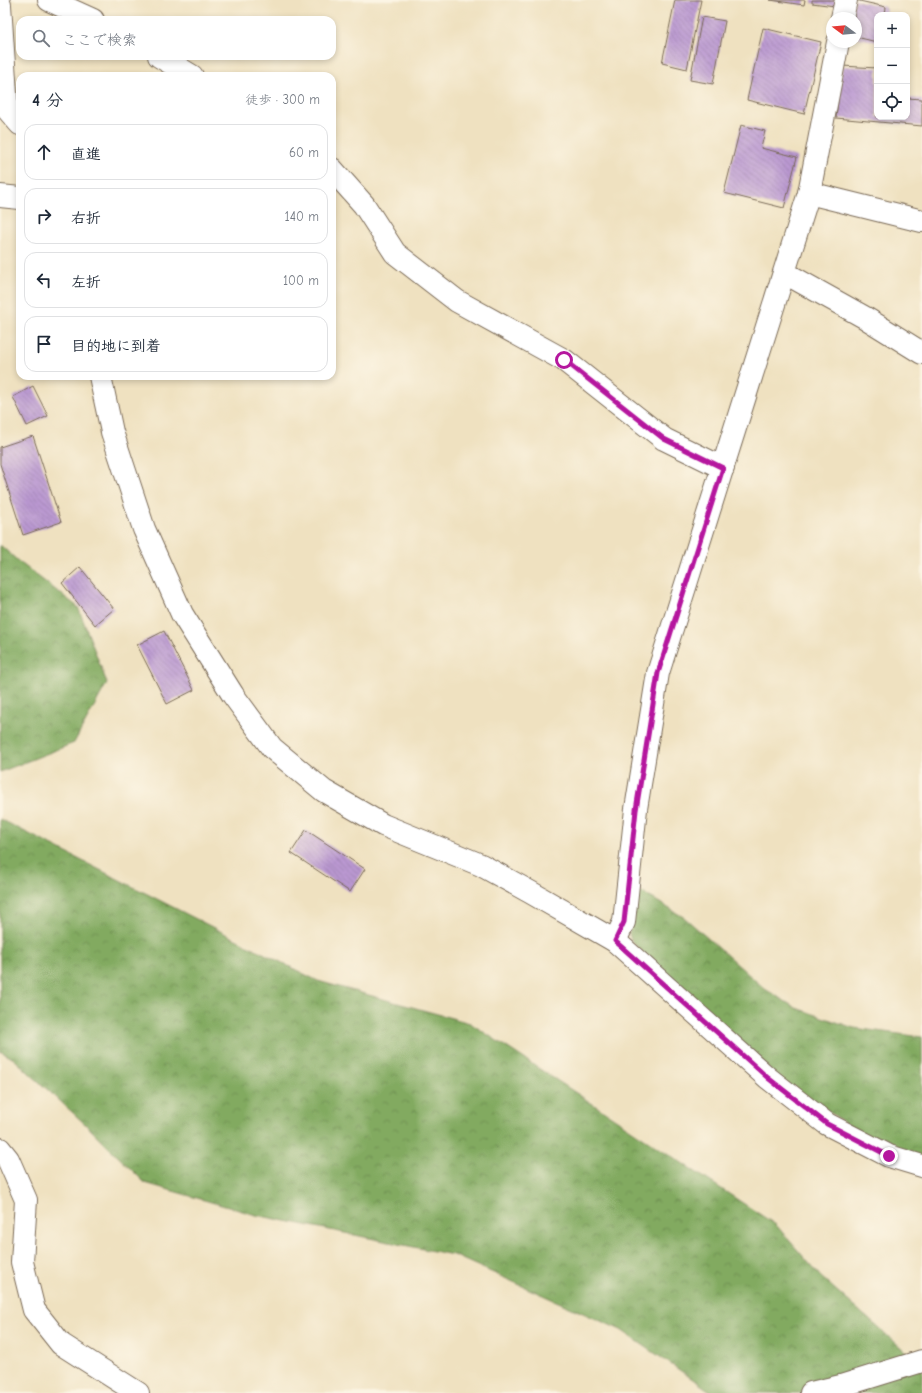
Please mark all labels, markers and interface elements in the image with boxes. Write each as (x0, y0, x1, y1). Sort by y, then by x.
north arrow (826, 12, 862, 48)
map controls (874, 12, 910, 120)
button: + (874, 12, 910, 48)
search box (16, 16, 336, 60)
icon: search (30, 27, 52, 49)
text: ここで検索 (62, 31, 137, 49)
button: − (874, 48, 910, 84)
button: locate (874, 84, 910, 120)
text: 4 分 (32, 91, 63, 110)
text: 徒歩 · 300 m (246, 92, 320, 107)
icon: ahead (33, 141, 55, 163)
text: 直進 (71, 145, 101, 163)
text: 60 m (289, 145, 319, 160)
icon: right (33, 205, 55, 227)
text: 右折 (71, 209, 101, 227)
text: 140 m (285, 209, 319, 224)
icon: left (33, 269, 55, 291)
text: 左折 (71, 273, 101, 291)
text: 100 m (283, 273, 319, 288)
icon: arrive (33, 333, 55, 355)
text: 目的地に到着 (71, 337, 161, 355)
route start (555, 351, 573, 369)
route end (880, 1147, 898, 1165)

